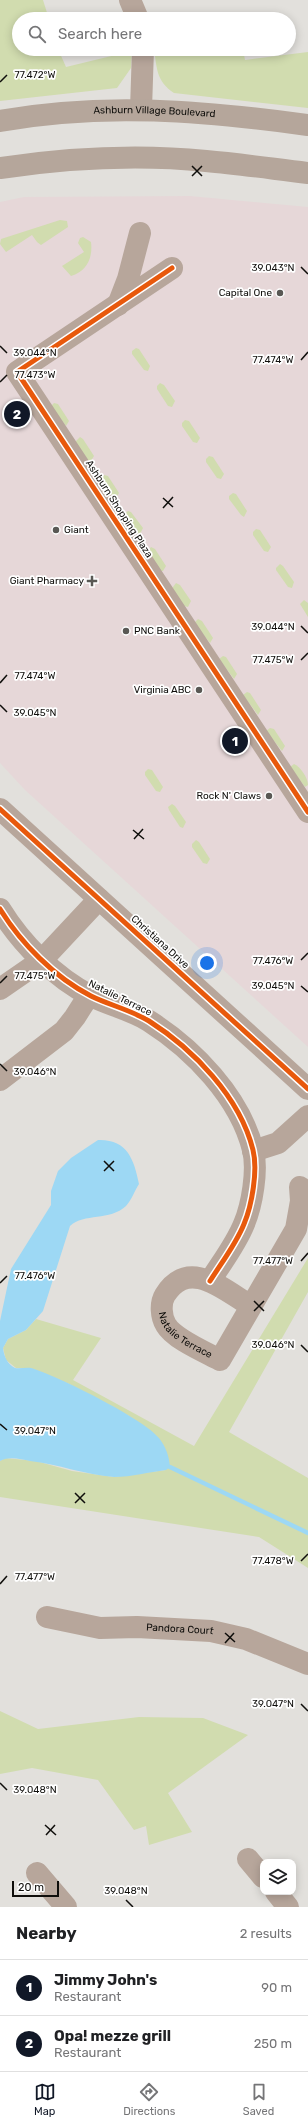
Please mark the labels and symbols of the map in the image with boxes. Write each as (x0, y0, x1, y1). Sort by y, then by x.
text: 77.472°W (15, 69, 55, 81)
street label: Ashburn Village Boulevard (93, 104, 216, 120)
text: 39.043°N (251, 262, 295, 274)
place label: Capital One (219, 287, 272, 299)
marker: Capital One (275, 288, 285, 298)
text: 39.044°N (13, 347, 57, 359)
text: 77.474°W (253, 354, 293, 366)
text: 77.473°W (14, 369, 56, 381)
pin: 2 (4, 399, 30, 429)
street label: Ashburn Shopping Plaza (83, 458, 155, 560)
place label: Giant (64, 524, 89, 536)
marker: Giant (51, 525, 61, 535)
place label: Giant Pharmacy (10, 575, 84, 587)
marker: Giant Pharmacy (87, 576, 97, 586)
text: 39.044°N (251, 621, 295, 633)
place label: PNC Bank (134, 625, 181, 637)
marker: PNC Bank (121, 626, 131, 636)
text: 77.475°W (253, 654, 293, 666)
text: 77.474°W (15, 670, 55, 682)
place label: Virginia ABC (134, 684, 191, 696)
marker: Virginia ABC (194, 685, 204, 695)
text: 39.045°N (14, 707, 57, 719)
pin: 1 (222, 726, 248, 756)
place label: Rock N' Claws (197, 790, 261, 802)
marker: Rock N' Claws (264, 791, 274, 801)
street label: Christiana Drive (128, 913, 192, 971)
your location (197, 953, 217, 973)
text: 77.476°W (253, 955, 293, 967)
text: 77.475°W (15, 970, 55, 982)
street label: Natalie Terrace (86, 977, 154, 1019)
text: 39.045°N (252, 980, 295, 992)
text: 39.046°N (13, 1066, 57, 1078)
text: 77.477°W (253, 1255, 293, 1267)
text: 77.476°W (15, 1270, 55, 1282)
street label: Natalie Terrace (156, 1311, 214, 1361)
text: 39.046°N (251, 1339, 295, 1351)
text: 39.047°N (14, 1425, 56, 1437)
text: 77.478°W (252, 1555, 294, 1567)
text: 77.477°W (15, 1571, 55, 1583)
street label: Pandora Court (146, 1621, 215, 1637)
text: 39.047°N (252, 1698, 294, 1710)
text: 39.048°N (13, 1784, 57, 1796)
scale bar (12, 1879, 59, 1898)
text: 39.048°N (104, 1885, 148, 1897)

